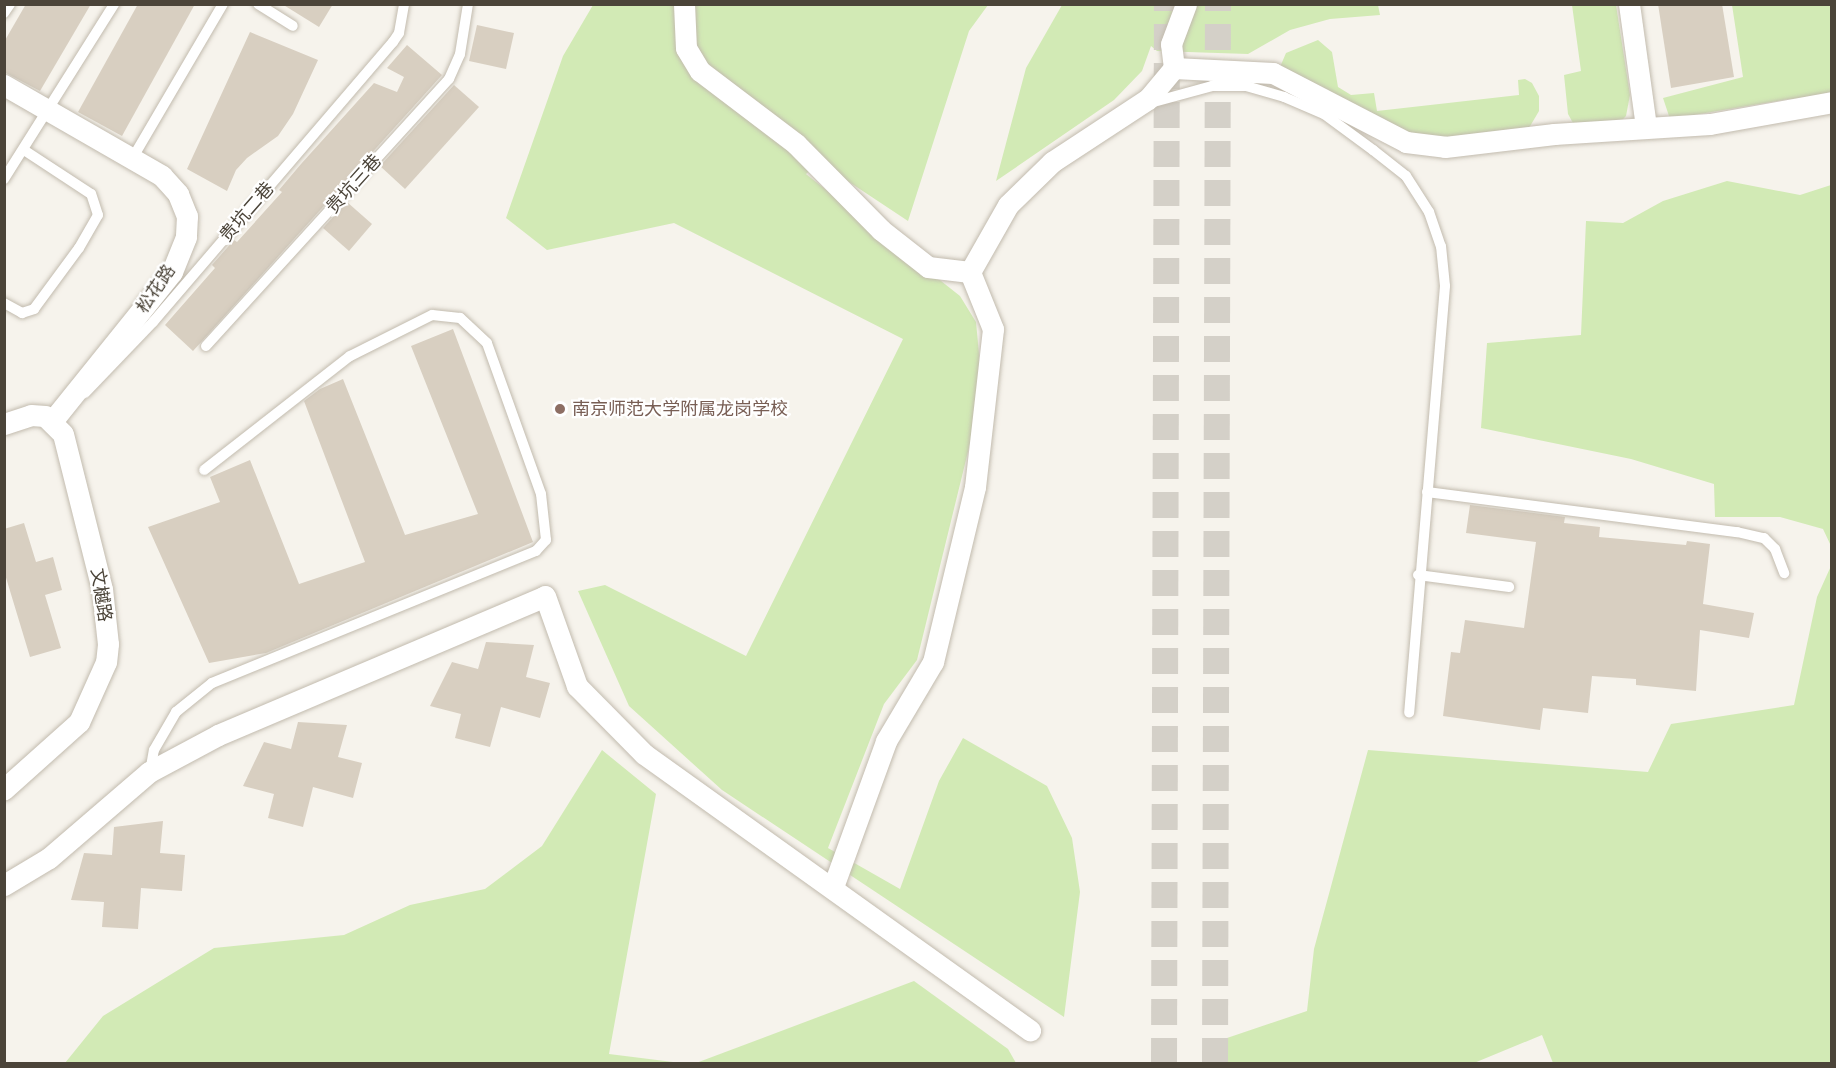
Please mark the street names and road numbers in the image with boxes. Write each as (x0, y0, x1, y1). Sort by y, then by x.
street label: 贵坑三巷 (322, 150, 386, 218)
street label: 贵坑二巷 (215, 178, 279, 246)
street label: 松花路 (132, 261, 180, 317)
street label: 文樾路 (86, 567, 116, 623)

